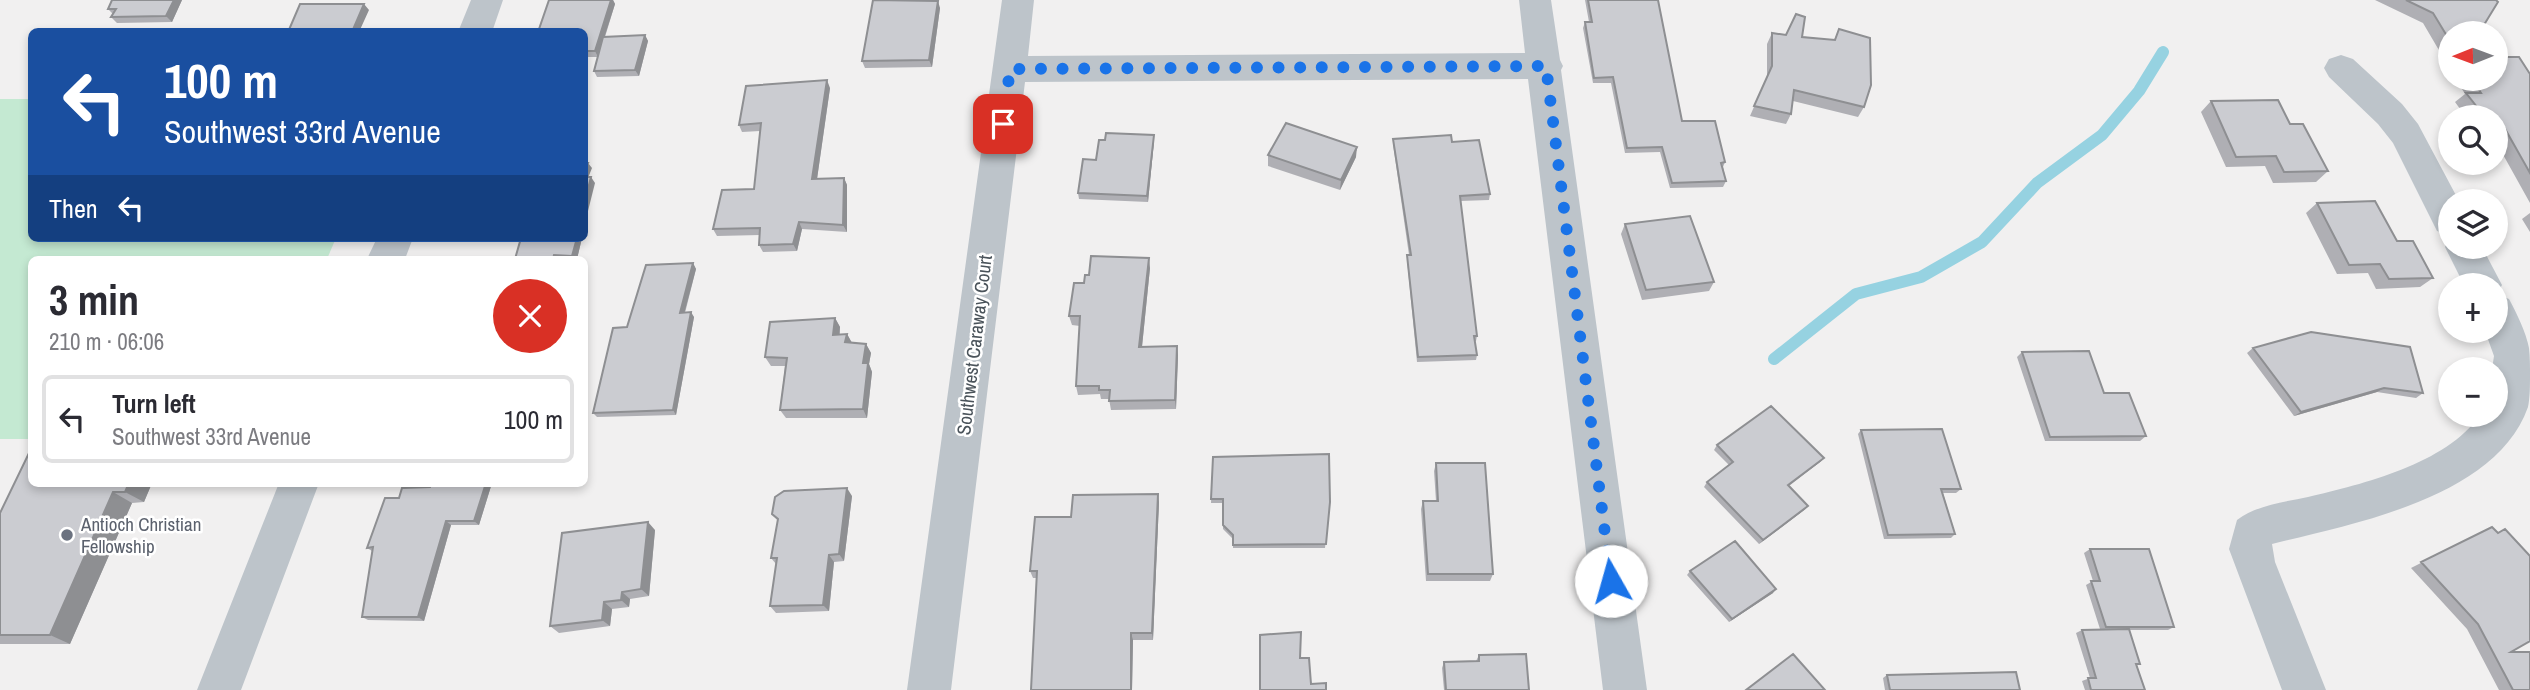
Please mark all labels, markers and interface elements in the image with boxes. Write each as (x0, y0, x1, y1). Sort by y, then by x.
north arrow (2438, 21, 2508, 91)
map controls (2438, 21, 2508, 427)
text: 100 m (164, 47, 278, 113)
icon: left (49, 56, 140, 147)
pin (973, 94, 1033, 154)
icon: arrive (984, 105, 1022, 143)
button: search (2438, 105, 2508, 175)
text: Southwest 33rd Avenue (164, 110, 441, 153)
icon: left (112, 189, 150, 227)
button: layers (2438, 189, 2508, 259)
text: Then (49, 191, 98, 226)
street label: Southwest Caraway Court (950, 253, 998, 436)
text: 3 min (49, 272, 139, 328)
button: + (2438, 273, 2508, 343)
button: close (493, 279, 567, 353)
text: 210 m · 06:06 (49, 326, 164, 357)
button: − (2438, 357, 2508, 427)
text: Turn left (112, 386, 196, 421)
icon: left (53, 400, 91, 438)
text: 100 m (504, 402, 563, 437)
text: Southwest 33rd Avenue (112, 421, 311, 452)
place label: Antioch Christian Fellowship (80, 511, 201, 559)
marker: Antioch Christian Fellowship (59, 527, 75, 543)
position arrow (1574, 544, 1648, 618)

